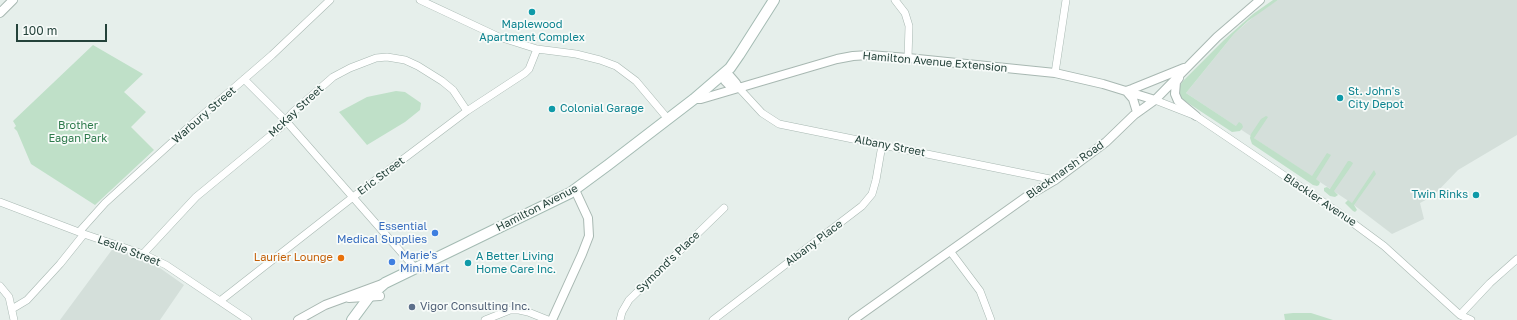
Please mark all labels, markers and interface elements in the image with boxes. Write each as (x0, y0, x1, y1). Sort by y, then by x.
marker: Maplewood Apartment Complex (527, 7, 537, 17)
scale bar (18, 16, 109, 42)
place label: Maplewood Apartment Complex (479, 18, 585, 44)
text: 100 m (23, 23, 57, 38)
street label: Hamilton Avenue Extension (862, 49, 1008, 75)
street label: McKay Street (266, 82, 326, 140)
street label: Warbury Street (169, 84, 239, 146)
place label: St. John's City Depot (1348, 85, 1404, 111)
marker: St. John's City Depot (1335, 93, 1345, 103)
place label: Colonial Garage (560, 102, 644, 116)
marker: Colonial Garage (547, 104, 557, 114)
park label: Brother Eagan Park (48, 119, 108, 145)
street label: Albany Street (854, 133, 926, 159)
street label: Blackmarsh Road (1024, 138, 1106, 202)
street label: Eric Street (355, 154, 407, 198)
street label: Blackler Avenue (1281, 171, 1359, 229)
street label: Hamilton Avenue (494, 182, 580, 234)
place label: Twin Rinks (1412, 188, 1468, 202)
marker: Twin Rinks (1471, 190, 1481, 200)
street label: Albany Place (783, 217, 845, 269)
place label: Essential Medical Supplies (337, 220, 427, 246)
marker: Essential Medical Supplies (430, 228, 440, 238)
street label: Symond's Place (633, 228, 703, 296)
street label: Leslie Street (96, 233, 162, 269)
place label: Marie's Mini Mart (400, 249, 449, 275)
place label: A Better Living Home Care Inc. (476, 250, 556, 276)
place label: Laurier Lounge (254, 251, 333, 265)
marker: Laurier Lounge (336, 253, 346, 263)
marker: Marie's Mini Mart (387, 257, 397, 267)
marker: A Better Living Home Care Inc. (463, 258, 473, 268)
place label: Vigor Consulting Inc. (420, 300, 530, 314)
marker: Vigor Consulting Inc. (407, 302, 417, 312)

